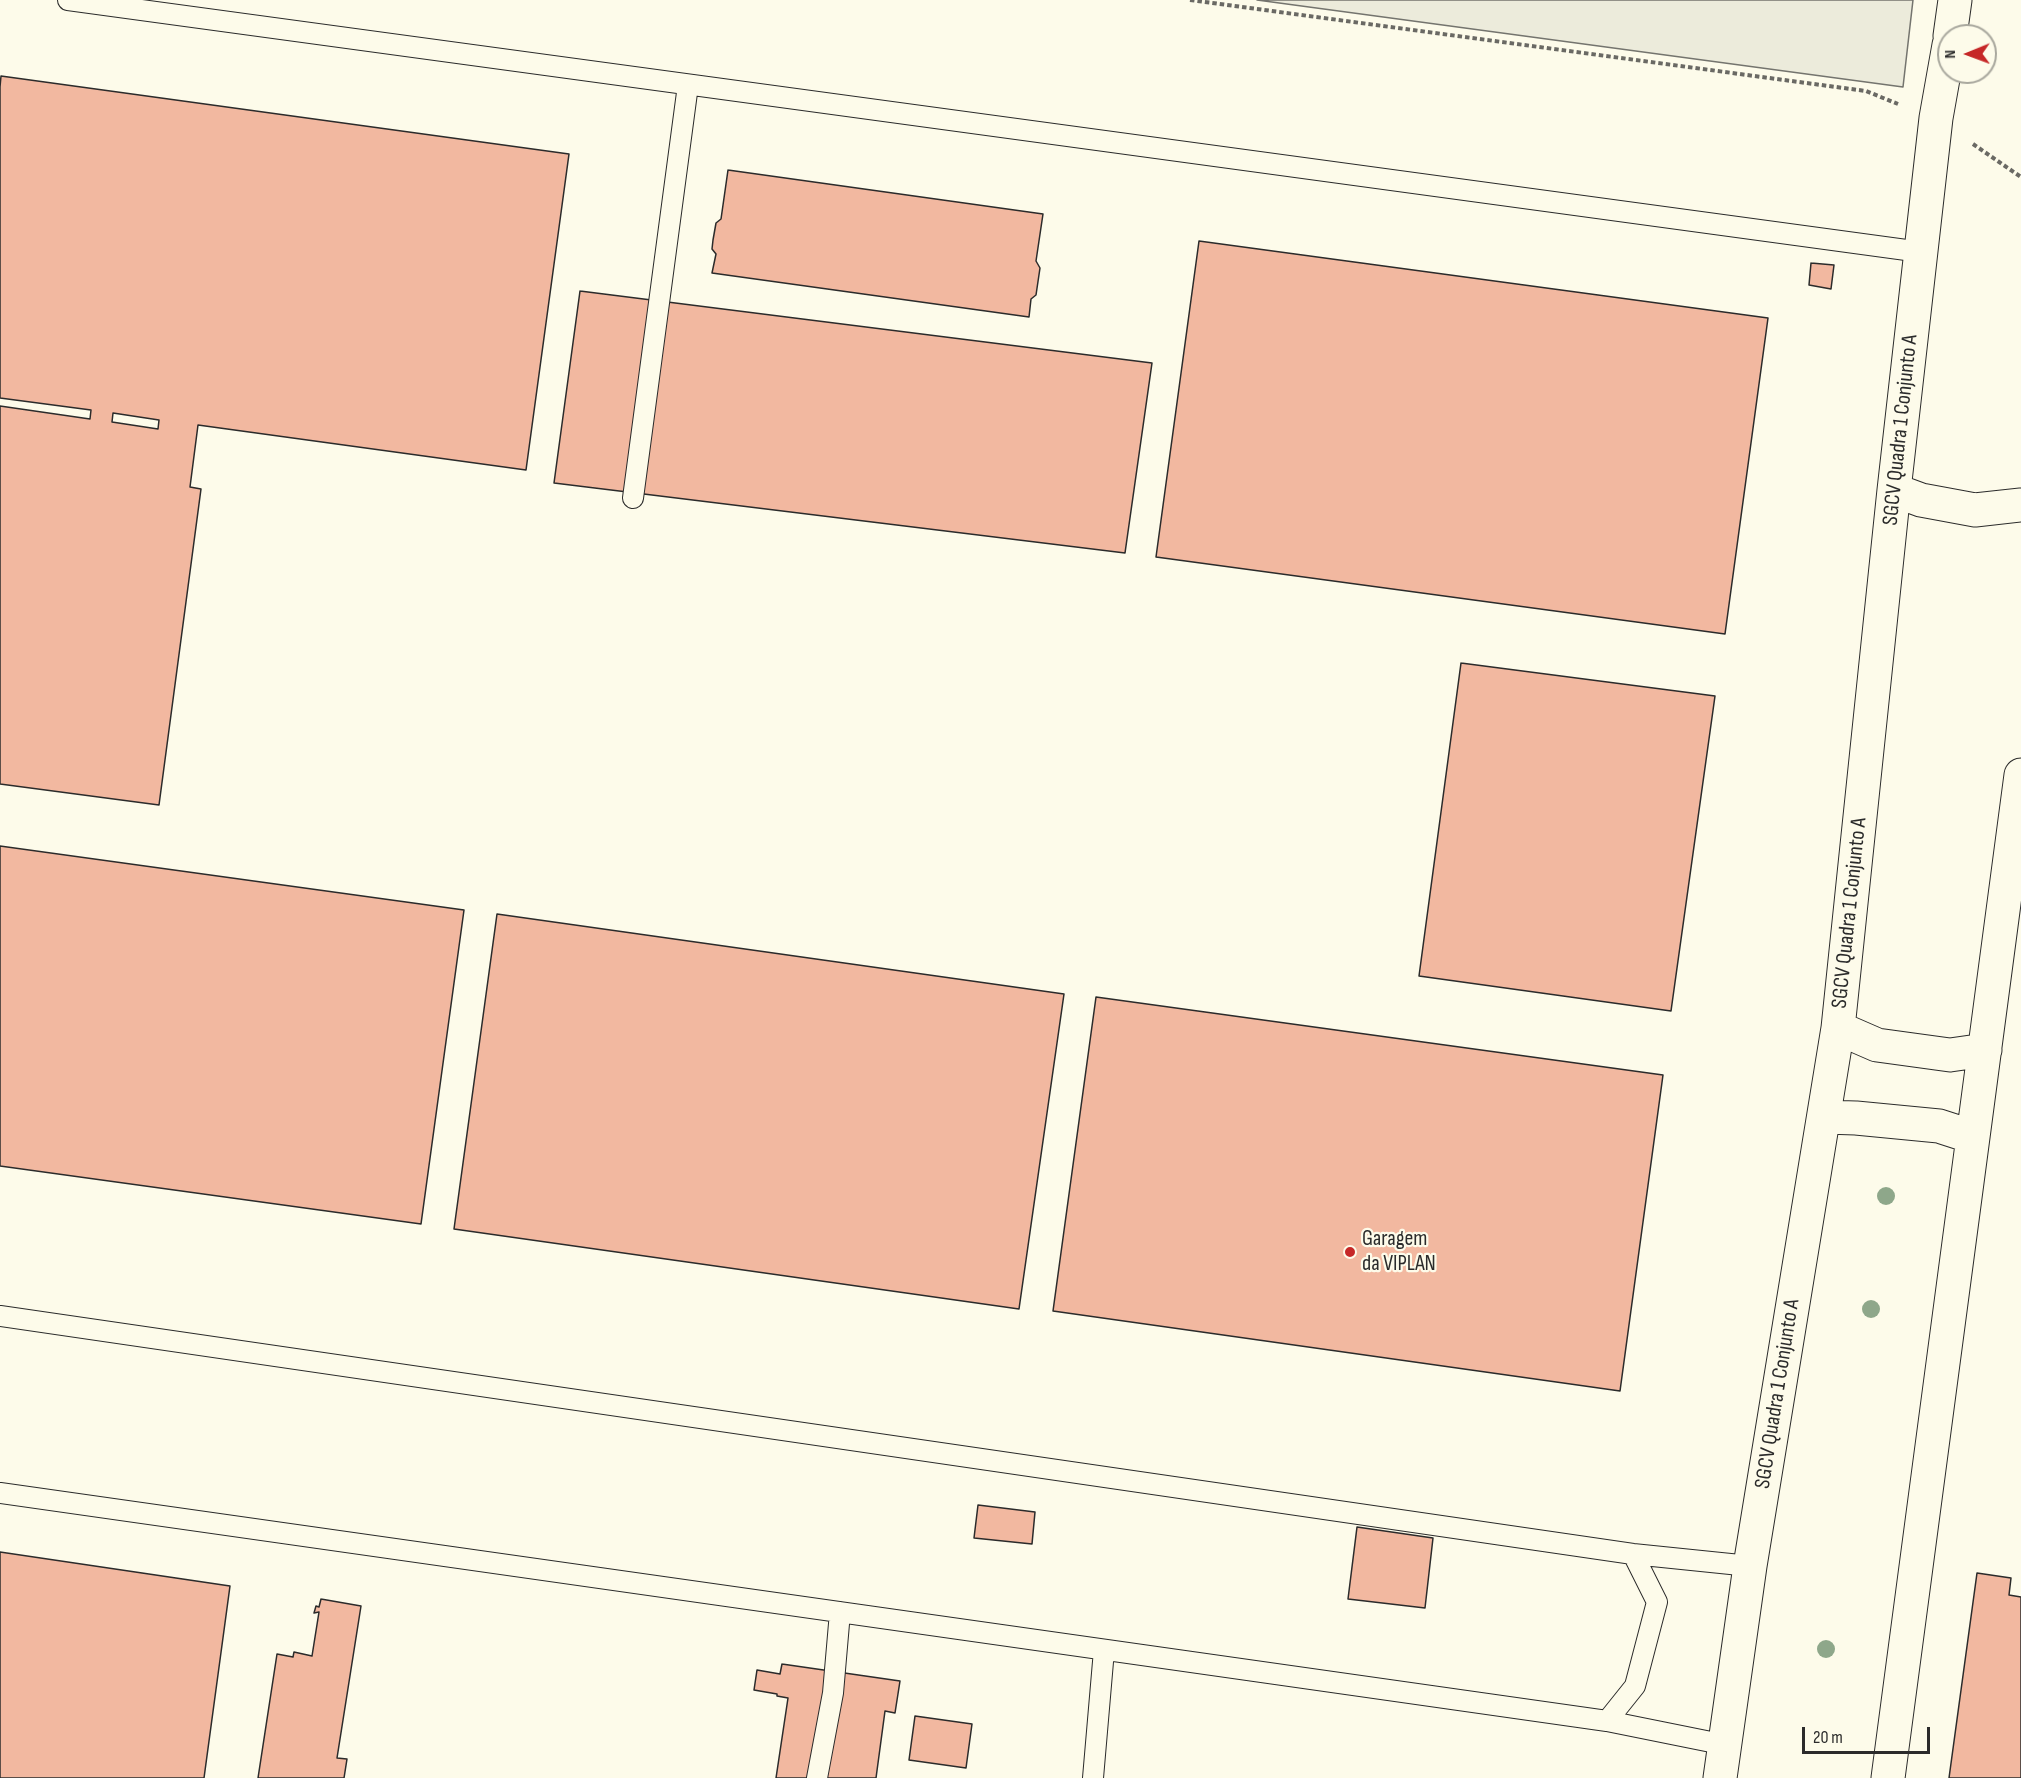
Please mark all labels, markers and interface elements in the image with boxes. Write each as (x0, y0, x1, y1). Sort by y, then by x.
north arrow (1937, 24, 1997, 84)
text: N (1941, 50, 1960, 59)
street label: SGCV Quadra 1 Conjunto A (1878, 333, 1924, 527)
street label: SGCV Quadra 1 Conjunto A (1827, 816, 1873, 1010)
place label: Garagem da VIPLAN (1362, 1226, 1436, 1278)
marker: Garagem da VIPLAN (1343, 1245, 1357, 1259)
street label: SGCV Quadra 1 Conjunto A (1750, 1297, 1806, 1491)
scale bar (1805, 1715, 1932, 1753)
text: 20 m (1813, 1727, 1843, 1748)

